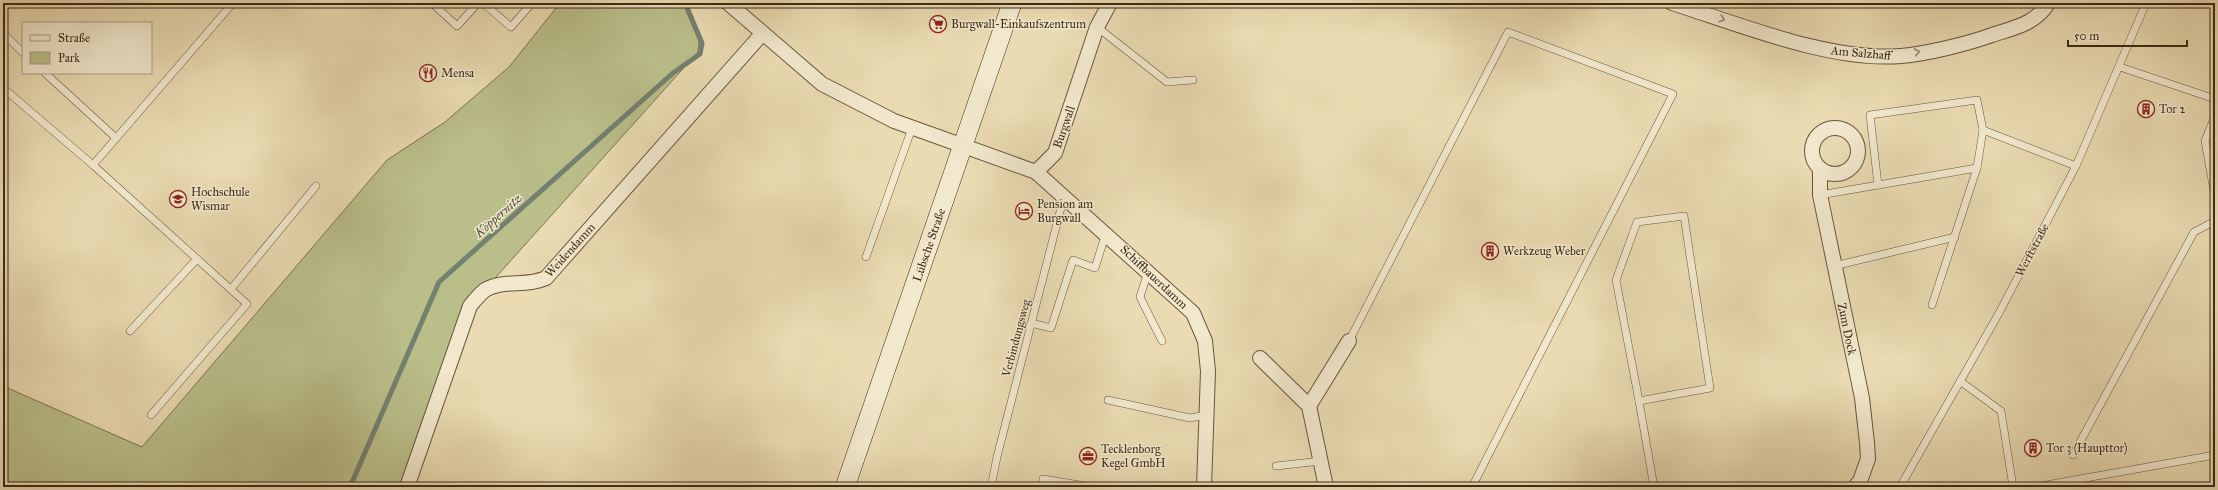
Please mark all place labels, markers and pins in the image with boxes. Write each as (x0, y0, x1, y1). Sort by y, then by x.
supermarket icon: Burgwall-Einkaufszentrum (928, 14, 948, 34)
place label: Burgwall-Einkaufszentrum (951, 17, 1086, 32)
restaurant icon: Mensa (418, 63, 438, 83)
place label: Mensa (441, 66, 475, 80)
building icon: Tor 2 (2136, 99, 2156, 119)
place label: Tor 2 (2159, 102, 2185, 116)
place label: Hochschule Wismar (191, 185, 250, 213)
school or university icon: Hochschule Wismar (168, 189, 188, 209)
place label: Pension am Burgwall (1037, 197, 1093, 226)
hotel icon: Pension am Burgwall (1014, 201, 1034, 221)
building icon: Werkzeug Weber (1480, 241, 1500, 261)
place label: Werkzeug Weber (1503, 244, 1586, 259)
building icon: Tor 3 (Haupttor) (2023, 438, 2043, 458)
place label: Tor 3 (Haupttor) (2046, 441, 2127, 455)
place label: Tecklenborg Kegel GmbH (1101, 442, 1166, 471)
office icon: Tecklenborg Kegel GmbH (1078, 446, 1098, 466)

